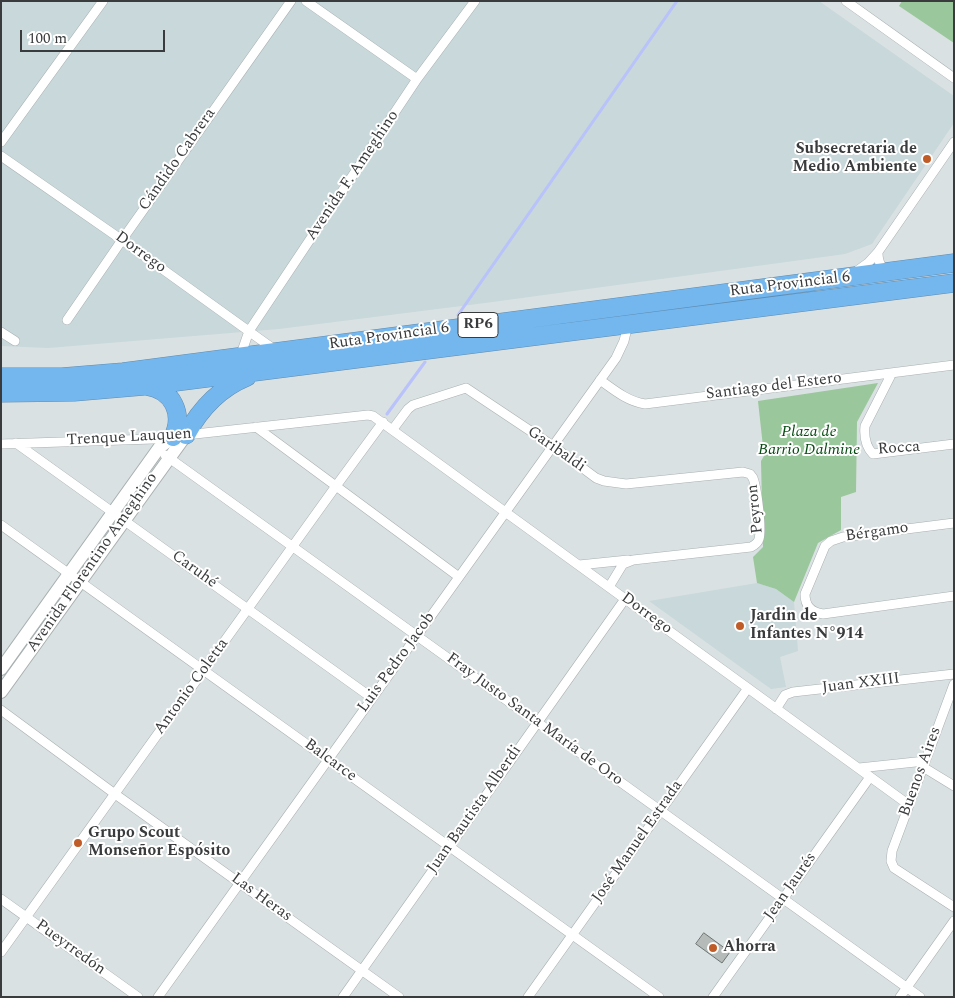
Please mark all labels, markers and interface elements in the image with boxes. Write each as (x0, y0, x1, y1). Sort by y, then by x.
scale bar (22, 20, 168, 52)
text: 100 m (28, 27, 67, 50)
street label: Cándido Cabrera (135, 105, 221, 215)
street label: Avenida F. Ameghino (302, 107, 404, 245)
place label: Subsecretaria de Medio Ambiente (792, 140, 917, 178)
marker: Subsecretaria de Medio Ambiente (921, 153, 933, 165)
street label: Dorrego (111, 228, 169, 278)
street label: Ruta Provincial 6 (729, 268, 851, 302)
road number: RP6 (458, 312, 498, 338)
street label: Ruta Provincial 6 (328, 319, 450, 355)
street label: Santiago del Estero (705, 369, 843, 405)
street label: Garibaldi (523, 423, 589, 477)
park label: Plaza de Barrio Dalmine (758, 423, 860, 461)
street label: Trenque Lauquen (66, 425, 192, 451)
street label: Rocca (877, 438, 921, 460)
street label: Avenida Florentino Ameghino (23, 469, 163, 657)
street label: Peyron (744, 483, 768, 535)
street label: Bérgamo (844, 519, 910, 547)
street label: Caruhé (167, 547, 221, 593)
street label: Dorrego (617, 589, 675, 639)
place label: Jardin de Infantes N°914 (750, 607, 864, 645)
street label: Luis Pedro Jacob (354, 609, 440, 717)
marker: Jardin de Infantes N°914 (734, 620, 746, 632)
street label: Antonio Coletta (151, 635, 233, 739)
street label: Fray Justo Santa María de Oro (442, 649, 626, 791)
street label: Juan XXIII (821, 670, 901, 698)
street label: Buenos Aires (896, 724, 946, 820)
street label: Balcarce (300, 736, 360, 786)
street label: Juan Bautista Alberdi (424, 742, 526, 878)
street label: José Manuel Estrada (588, 777, 688, 907)
place label: Grupo Scout Monseñor Espósito (88, 824, 230, 862)
marker: Grupo Scout Monseñor Espósito (72, 837, 84, 849)
street label: Jean Jaurés (761, 849, 821, 925)
street label: Las Heras (227, 869, 295, 927)
street label: Pueyrredón (31, 916, 109, 980)
place label: Ahorra (723, 938, 776, 958)
marker: Ahorra (707, 942, 719, 954)

